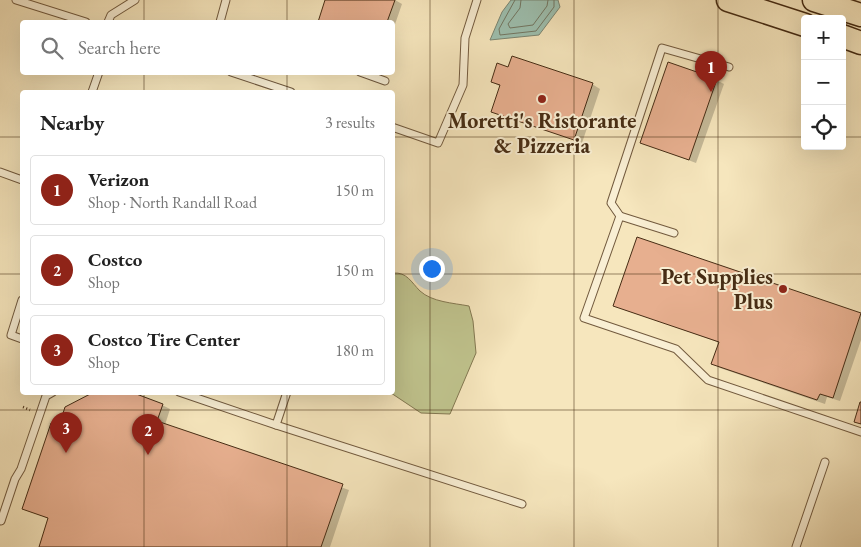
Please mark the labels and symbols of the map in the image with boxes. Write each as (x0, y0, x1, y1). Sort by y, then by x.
pin: 1 (695, 51, 727, 92)
marker: Moretti's Ristorante & Pizzeria (536, 93, 548, 105)
place label: Moretti's Ristorante & Pizzeria (448, 106, 636, 160)
your location (419, 256, 445, 282)
place label: Pet Supplies Plus (661, 262, 773, 316)
marker: Pet Supplies Plus (777, 283, 789, 295)
pin: 3 (50, 412, 82, 453)
pin: 2 (132, 414, 164, 455)

